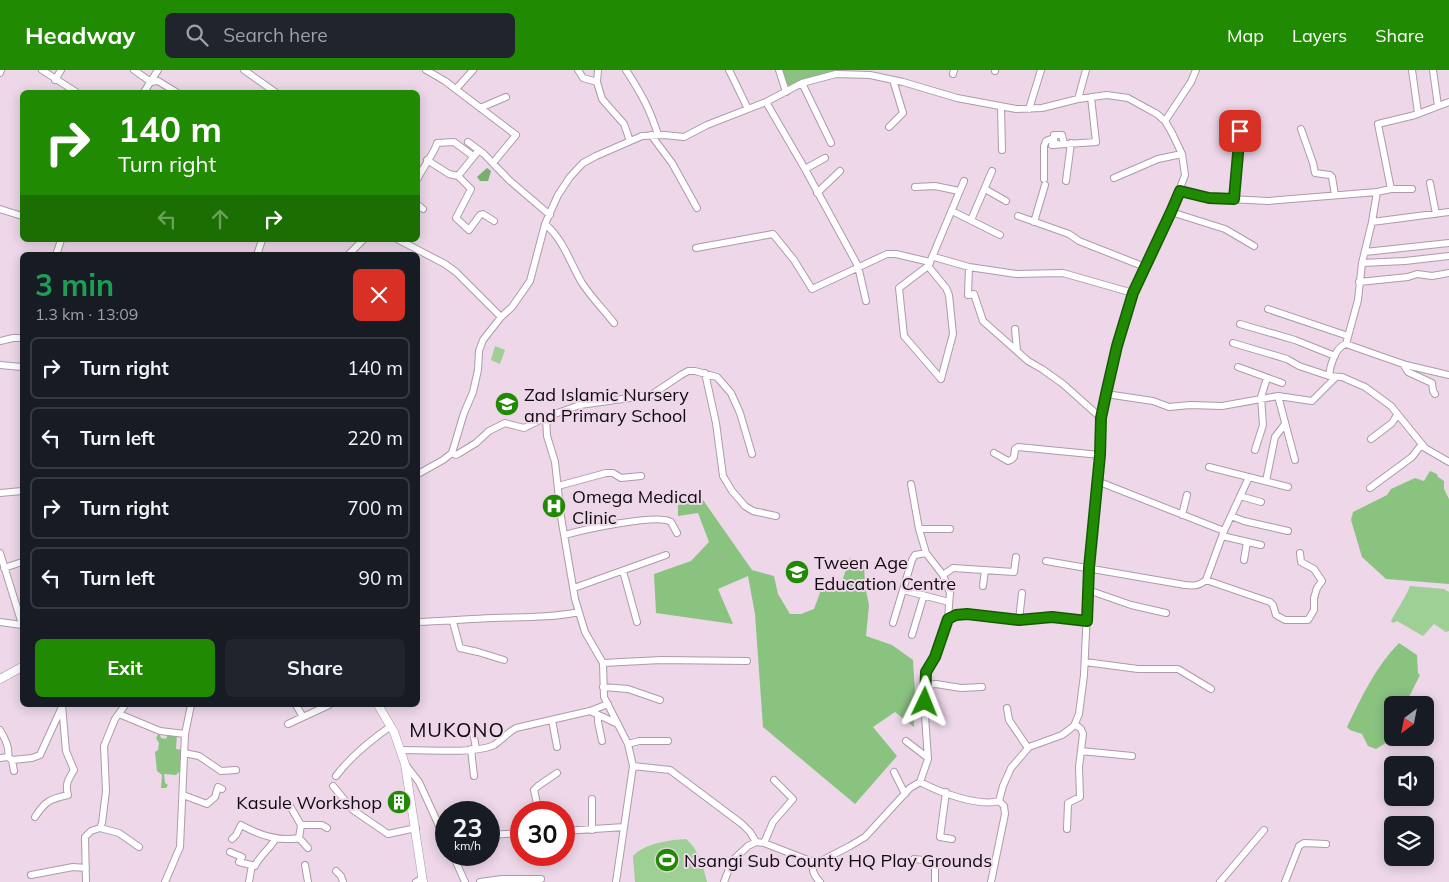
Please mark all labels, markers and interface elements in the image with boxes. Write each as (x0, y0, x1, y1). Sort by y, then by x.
search box (165, 13, 515, 58)
text: Headway (25, 20, 135, 50)
icon: search (183, 21, 211, 49)
text: Search here (223, 23, 328, 47)
text: Map (1227, 24, 1264, 47)
text: Layers (1292, 24, 1347, 47)
text: Share (1375, 24, 1424, 47)
text: 140 m (118, 107, 222, 151)
icon: right (35, 110, 100, 175)
pin (1219, 110, 1261, 152)
icon: arrive (1226, 117, 1254, 145)
text: Turn right (118, 150, 216, 178)
icon: left (153, 205, 181, 233)
icon: ahead (206, 205, 234, 233)
icon: right (259, 205, 287, 233)
text: 3 min (35, 266, 114, 304)
button: close (353, 269, 405, 321)
text: 1.3 km · 13:09 (35, 304, 138, 324)
icon: right (37, 354, 65, 382)
text: Turn right (80, 356, 169, 380)
text: 140 m (347, 356, 403, 380)
place label: Zad Islamic Nursery and Primary School (524, 383, 689, 427)
school or university icon: Zad Islamic Nursery and Primary School (494, 391, 520, 417)
icon: left (37, 424, 65, 452)
text: Turn left (80, 426, 155, 450)
text: 220 m (347, 426, 403, 450)
place label: Omega Medical Clinic (572, 485, 702, 529)
hospital icon: Omega Medical Clinic (541, 493, 567, 519)
icon: right (37, 494, 65, 522)
text: Turn right (80, 496, 169, 520)
text: 700 m (347, 496, 403, 520)
place label: Tween Age Education Centre (814, 551, 956, 595)
school or university icon: Tween Age Education Centre (784, 559, 810, 585)
icon: left (37, 564, 65, 592)
text: Turn left (80, 566, 155, 590)
text: 90 m (359, 566, 403, 590)
button: Exit (35, 639, 215, 697)
button: Share (225, 639, 405, 697)
position arrow (898, 675, 950, 727)
north arrow (1384, 696, 1434, 746)
map controls (1384, 696, 1434, 866)
district label: MUKONO (409, 717, 505, 742)
button: sound (1384, 756, 1434, 806)
building icon: Kasule Workshop (386, 789, 412, 815)
place label: Kasule Workshop (236, 791, 382, 814)
speed limit sign: 30 (510, 801, 575, 866)
text: 23 (452, 812, 483, 843)
button: layers (1384, 816, 1434, 866)
text: km/h (454, 838, 481, 853)
sports icon: Nsangi Sub County HQ Play Grounds (654, 847, 680, 873)
place label: Nsangi Sub County HQ Play Grounds (684, 849, 992, 872)

